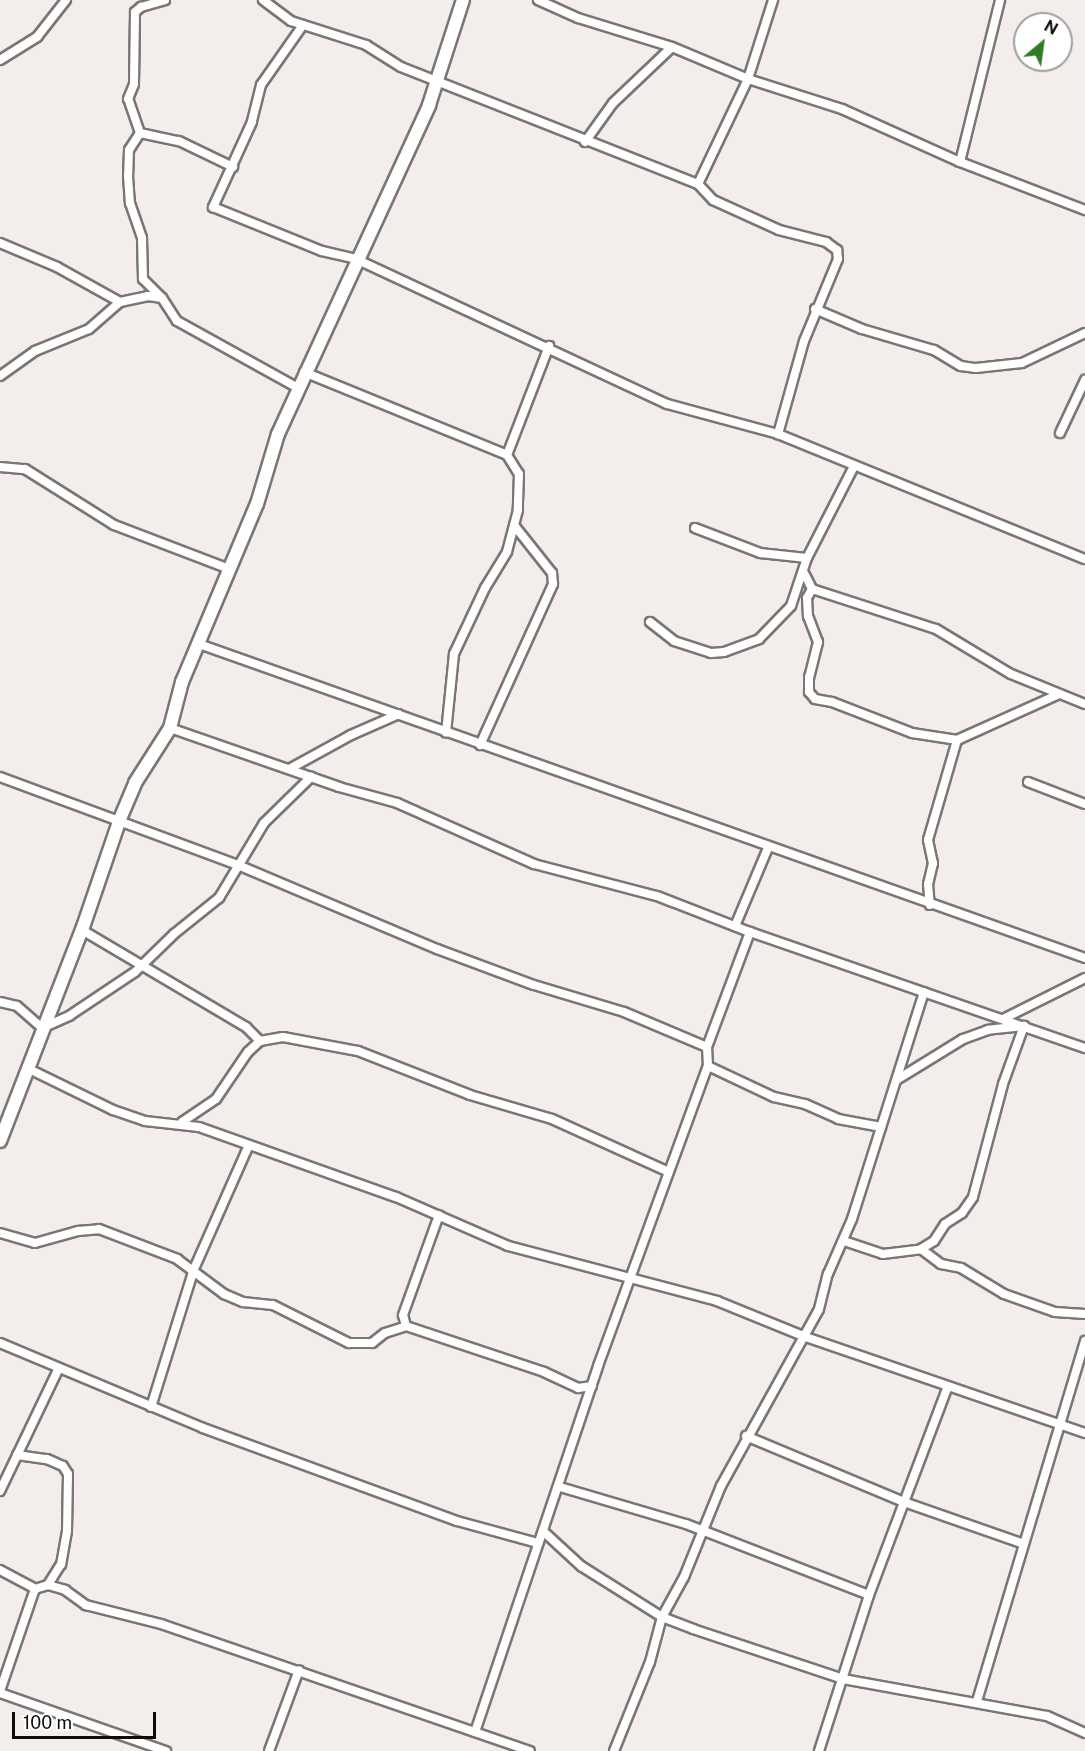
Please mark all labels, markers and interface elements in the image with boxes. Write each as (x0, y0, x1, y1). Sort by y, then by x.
north arrow (1013, 12, 1073, 72)
text: N (1041, 16, 1061, 39)
scale bar (15, 1700, 159, 1738)
text: 100 m (23, 1712, 72, 1733)

